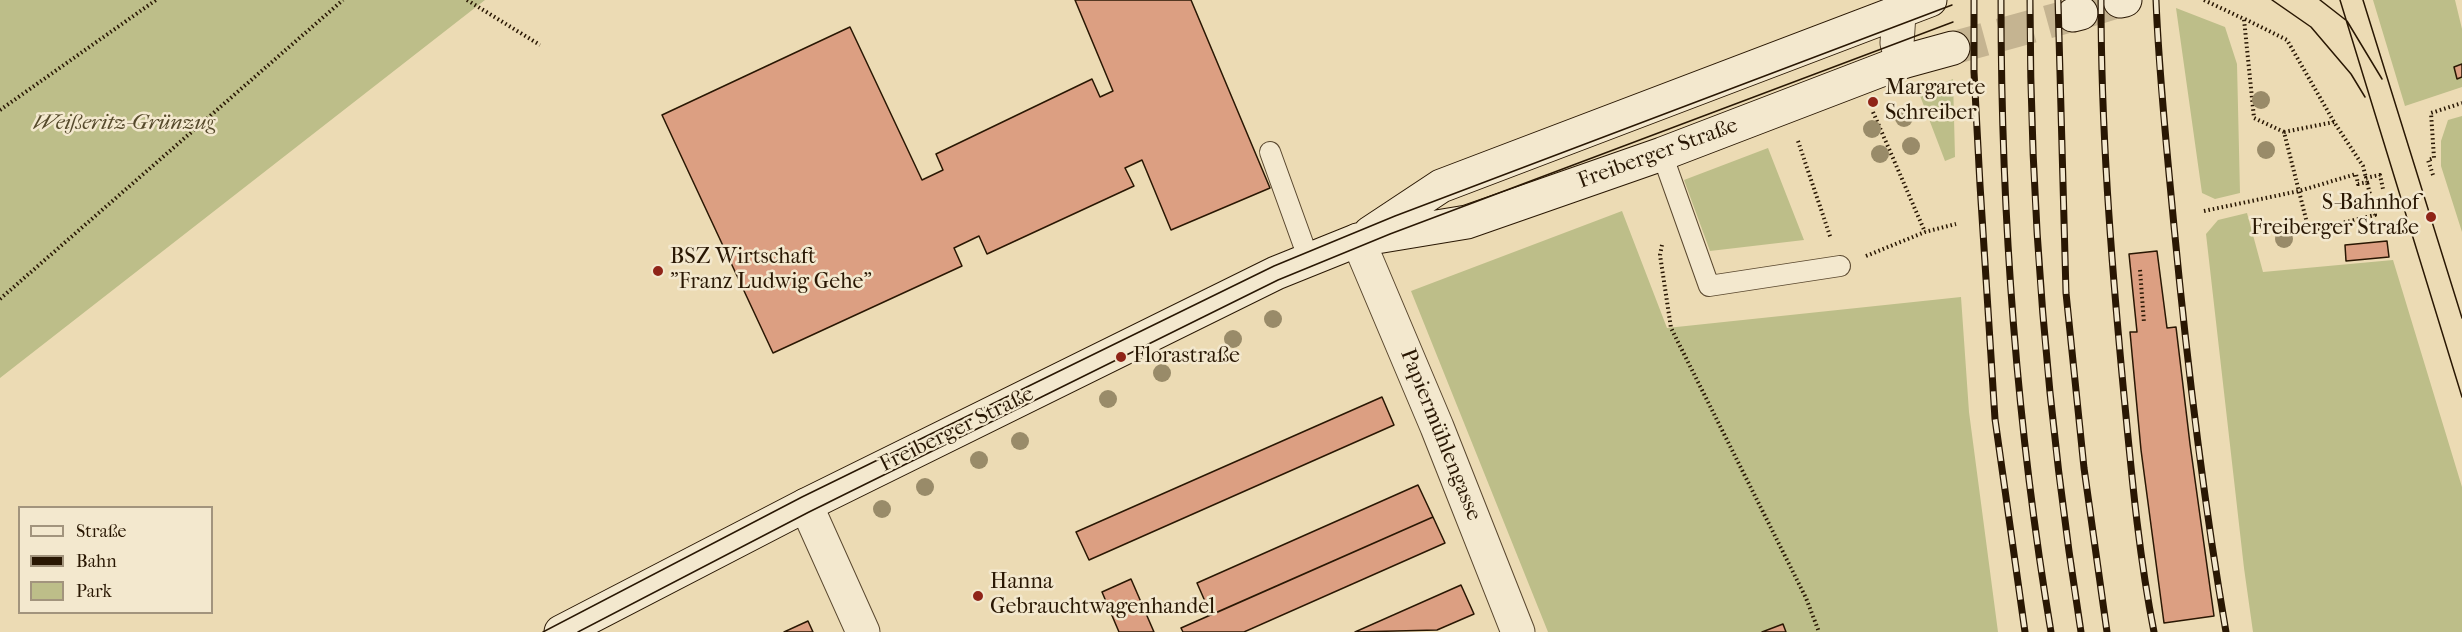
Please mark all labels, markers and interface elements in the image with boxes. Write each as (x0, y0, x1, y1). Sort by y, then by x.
place label: Margarete Schreiber (1885, 76, 1985, 128)
marker: Margarete Schreiber (1866, 95, 1880, 109)
park label: Weißeritz-Grünzug (33, 111, 215, 137)
street label: Freiberger Straße (1574, 113, 1742, 195)
place label: S-Bahnhof Freiberger Straße (2251, 191, 2419, 242)
marker: S-Bahnhof Freiberger Straße (2424, 210, 2438, 224)
place label: BSZ Wirtschaft "Franz Ludwig Gehe" (670, 245, 872, 296)
marker: BSZ Wirtschaft "Franz Ludwig Gehe" (651, 264, 665, 278)
place label: Florastraße (1133, 344, 1240, 370)
street label: Papiermühlengasse (1393, 345, 1487, 525)
marker: Florastraße (1114, 350, 1128, 364)
street label: Freiberger Straße (876, 381, 1038, 479)
legend (18, 506, 213, 614)
text: Straße (76, 521, 126, 542)
text: Bahn (76, 551, 117, 572)
place label: Hanna Gebrauchtwagenhandel (990, 570, 1215, 622)
text: Park (76, 581, 112, 602)
marker: Hanna Gebrauchtwagenhandel (971, 589, 985, 603)

